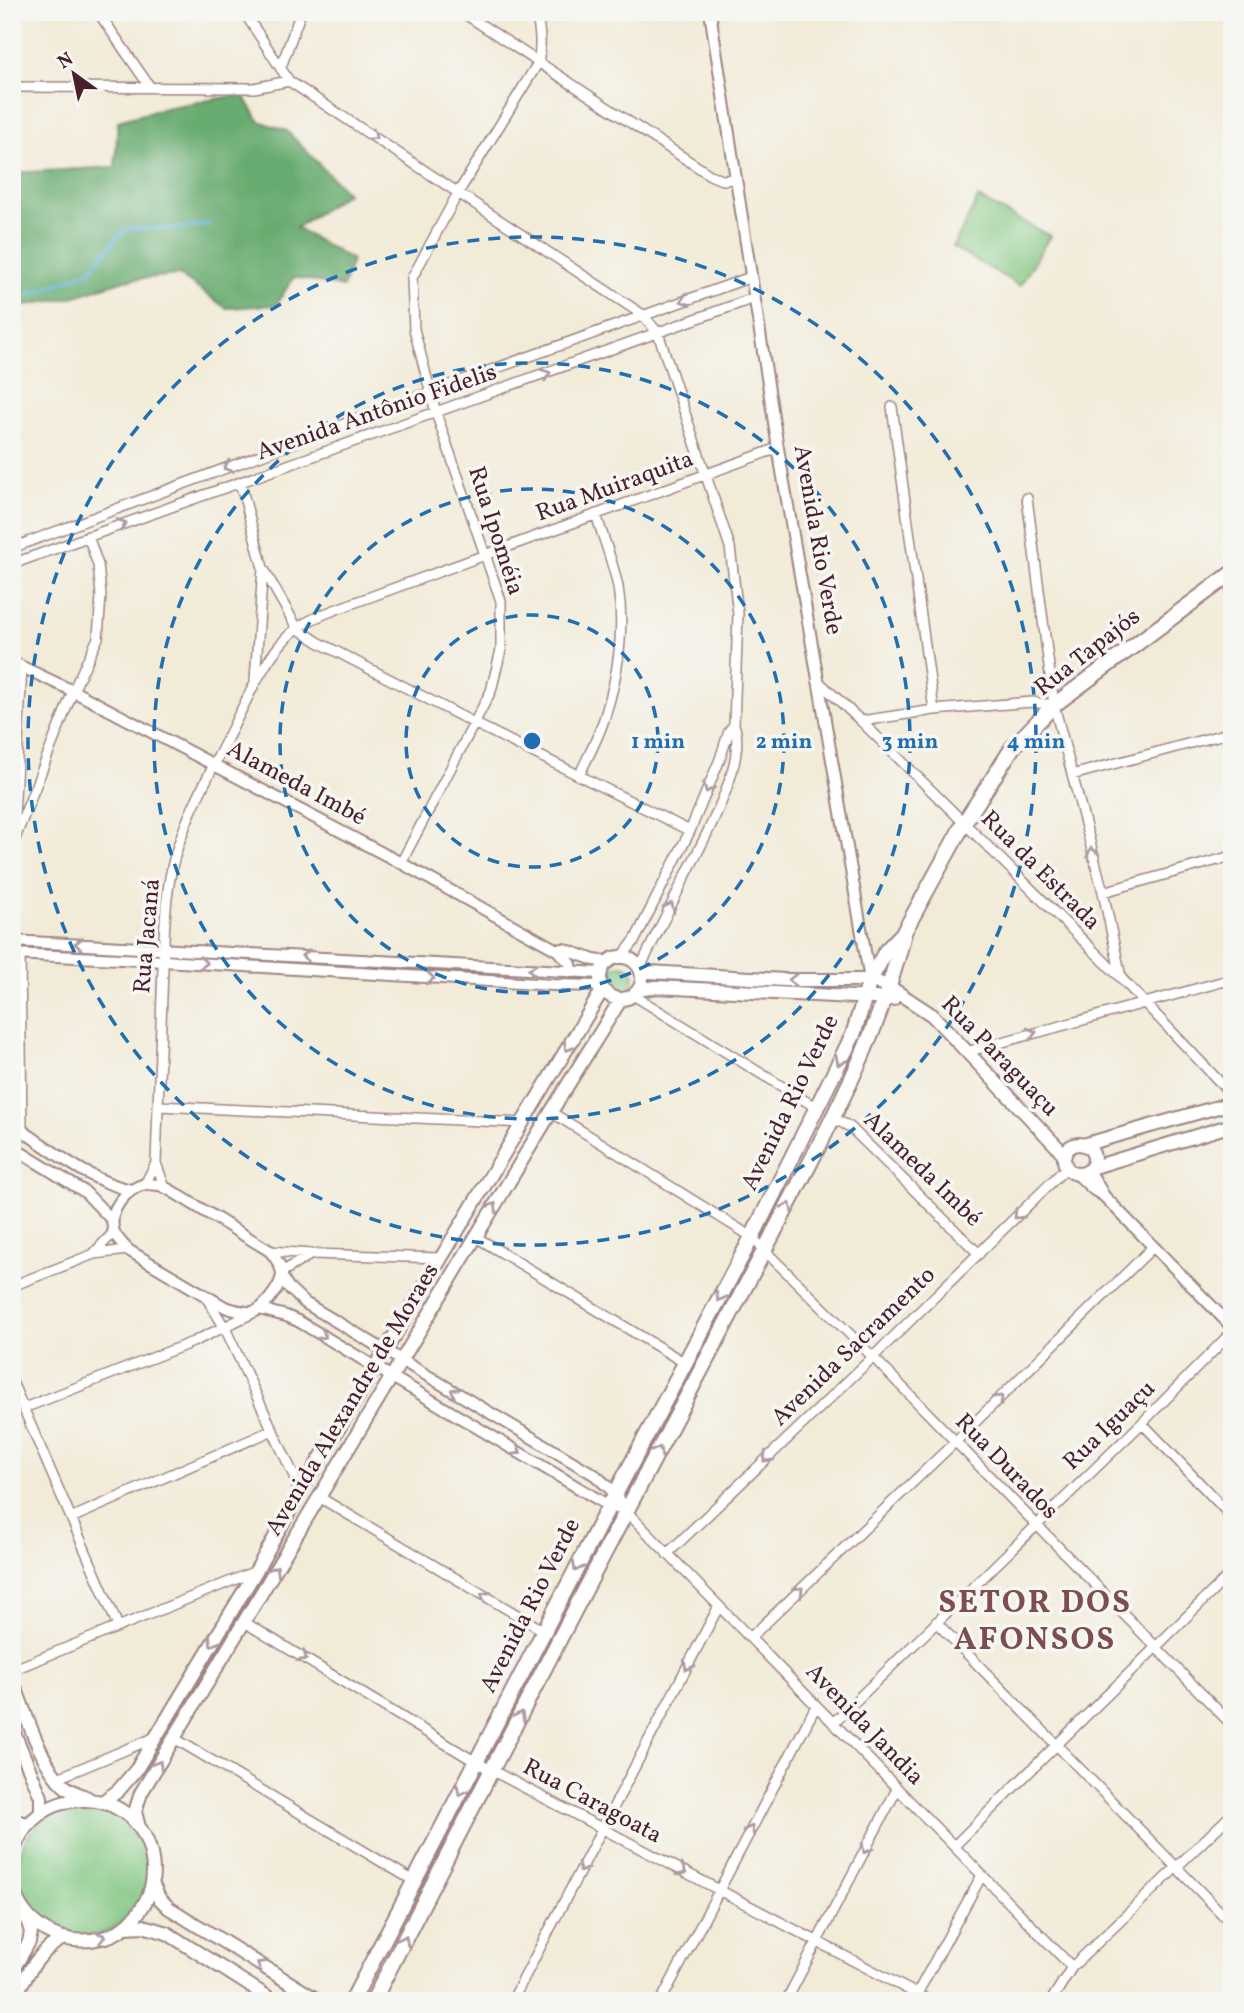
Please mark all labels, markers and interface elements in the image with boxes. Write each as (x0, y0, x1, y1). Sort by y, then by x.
north arrow (38, 38, 108, 108)
text: N (53, 47, 79, 76)
one-way arrow (365, 127, 378, 140)
one-way arrow (680, 292, 692, 306)
street label: Avenida Antônio Fidelis (252, 356, 502, 470)
one-way arrow (539, 368, 551, 382)
street label: Avenida Rio Verde (784, 442, 850, 638)
street label: Rua Muiraquita (531, 443, 699, 531)
one-way arrow (223, 459, 235, 473)
street label: Rua Ipoméia (458, 462, 532, 600)
one-way arrow (116, 518, 128, 532)
street label: Rua Tapajós (1028, 601, 1148, 705)
text: 1 min (631, 728, 685, 757)
text: 2 min (756, 728, 812, 757)
text: 3 min (882, 728, 938, 757)
text: 4 min (1007, 728, 1065, 757)
centre of rings (520, 729, 544, 753)
street label: Alameda Imbé (220, 733, 372, 835)
one-way arrow (702, 781, 716, 793)
street label: Rua da Estrada (972, 803, 1108, 939)
one-way arrow (1086, 846, 1100, 858)
street label: Rua Jacaná (126, 877, 170, 995)
one-way arrow (662, 902, 676, 914)
one-way arrow (73, 936, 84, 951)
one-way arrow (300, 949, 311, 964)
one-way arrow (198, 956, 209, 971)
one-way arrow (527, 962, 538, 977)
one-way arrow (425, 970, 436, 985)
one-way arrow (787, 972, 798, 988)
street label: Rua Paraguaçu (932, 989, 1066, 1125)
street label: Avenida Rio Verde (734, 1009, 848, 1197)
one-way arrow (1026, 1027, 1038, 1042)
one-way arrow (563, 1040, 576, 1053)
one-way arrow (835, 1054, 849, 1066)
street label: Alameda Imbé (855, 1105, 989, 1235)
one-way arrow (485, 1202, 498, 1215)
one-way arrow (779, 1202, 793, 1214)
one-way arrow (1014, 1207, 1026, 1219)
street label: Avenida Alexandre de Moraes (258, 1257, 448, 1543)
street label: Avenida Sacramento (764, 1259, 944, 1435)
one-way arrow (715, 1290, 728, 1302)
one-way arrow (314, 1327, 327, 1340)
street label: Rua Iguaçu (1056, 1373, 1164, 1479)
one-way arrow (449, 1387, 462, 1400)
one-way arrow (990, 1395, 1003, 1408)
street label: Rua Durados (946, 1406, 1066, 1528)
one-way arrow (510, 1443, 523, 1456)
one-way arrow (650, 1446, 663, 1458)
one-way arrow (762, 1450, 775, 1463)
street label: Avenida Rio Verde (472, 1513, 590, 1699)
one-way arrow (572, 1560, 585, 1572)
one-way arrow (267, 1565, 280, 1578)
district label: SETOR DOS AFONSOS (938, 1582, 1132, 1663)
one-way arrow (791, 1587, 804, 1599)
one-way arrow (480, 1591, 493, 1604)
one-way arrow (208, 1635, 221, 1648)
one-way arrow (295, 1649, 308, 1662)
street label: Avenida Jandia (797, 1656, 931, 1794)
one-way arrow (682, 1659, 696, 1672)
one-way arrow (511, 1711, 525, 1723)
street label: Rua Caragoata (516, 1751, 668, 1853)
one-way arrow (149, 1760, 162, 1773)
one-way arrow (456, 1783, 469, 1796)
one-way arrow (742, 1825, 756, 1837)
one-way arrow (860, 1842, 874, 1854)
one-way arrow (576, 1861, 590, 1873)
one-way arrow (675, 1863, 687, 1876)
one-way arrow (95, 1931, 107, 1946)
one-way arrow (396, 1935, 409, 1947)
one-way arrow (256, 1960, 269, 1973)

